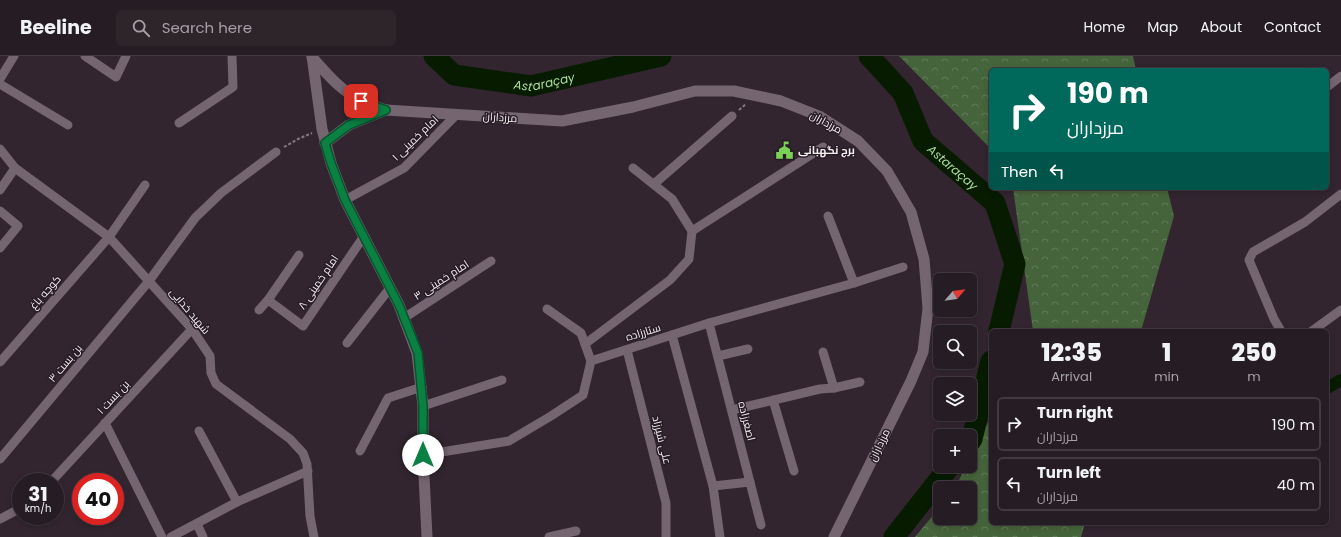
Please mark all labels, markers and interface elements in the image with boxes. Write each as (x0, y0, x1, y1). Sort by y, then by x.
search box (116, 10, 396, 46)
text: Beeline (20, 14, 92, 41)
icon: search (130, 17, 152, 39)
text: Search here (162, 17, 252, 38)
text: Home (1083, 17, 1125, 37)
text: Map (1147, 17, 1178, 37)
text: About (1200, 17, 1242, 37)
text: Contact (1264, 17, 1321, 37)
water label: Astaraçay (512, 67, 577, 95)
text: 190 m (1067, 74, 1149, 113)
pin (344, 84, 378, 118)
icon: right (1001, 84, 1053, 136)
icon: arrive (350, 90, 372, 112)
street label: مرزداران (807, 107, 845, 137)
street label: مرزداران (482, 108, 518, 126)
street label: امام خمینی ۱ (388, 112, 442, 164)
text: مرزداران (1067, 115, 1124, 140)
public building icon: برج نگهبانی (775, 140, 795, 160)
water label: Astaraçay (923, 140, 983, 194)
place label: برج نگهبانی (798, 142, 855, 158)
icon: left (1046, 160, 1068, 182)
text: Then (1001, 161, 1038, 182)
street label: امام خمینی ۸ (294, 252, 342, 312)
street label: امام خمینی ۳ (410, 256, 472, 304)
street label: کوچه باغ (26, 271, 65, 313)
north arrow (933, 273, 977, 317)
map controls (933, 273, 977, 525)
street label: شهید خدایی (166, 284, 214, 338)
street label: ستارزاده (623, 319, 663, 345)
button: search (933, 325, 977, 369)
text: 12:35 (1041, 336, 1102, 369)
text: 1 (1162, 336, 1171, 369)
text: 250 (1231, 336, 1277, 369)
street label: بن بست ۳ (44, 340, 86, 386)
text: Arrival (1051, 367, 1092, 386)
text: min (1154, 367, 1179, 386)
text: m (1247, 367, 1261, 386)
street label: بن بست ۱ (93, 376, 133, 418)
button: layers (933, 377, 977, 421)
street label: اصغرزاده (734, 400, 760, 442)
text: Turn right (1037, 402, 1113, 423)
icon: right (1003, 413, 1025, 435)
street label: علی شیرزاد (648, 414, 676, 466)
text: 190 m (1272, 414, 1315, 435)
street label: مرزداران (864, 426, 894, 464)
text: مرزداران (1037, 427, 1078, 446)
button: + (933, 429, 977, 473)
position arrow (402, 434, 444, 476)
text: Turn left (1037, 462, 1101, 483)
speed limit sign: 40 (72, 473, 124, 525)
icon: left (1003, 473, 1025, 495)
text: 40 m (1277, 474, 1315, 495)
text: 31 (28, 480, 48, 508)
button: − (933, 481, 977, 525)
text: مرزداران (1037, 487, 1078, 506)
text: km/h (25, 501, 51, 516)

